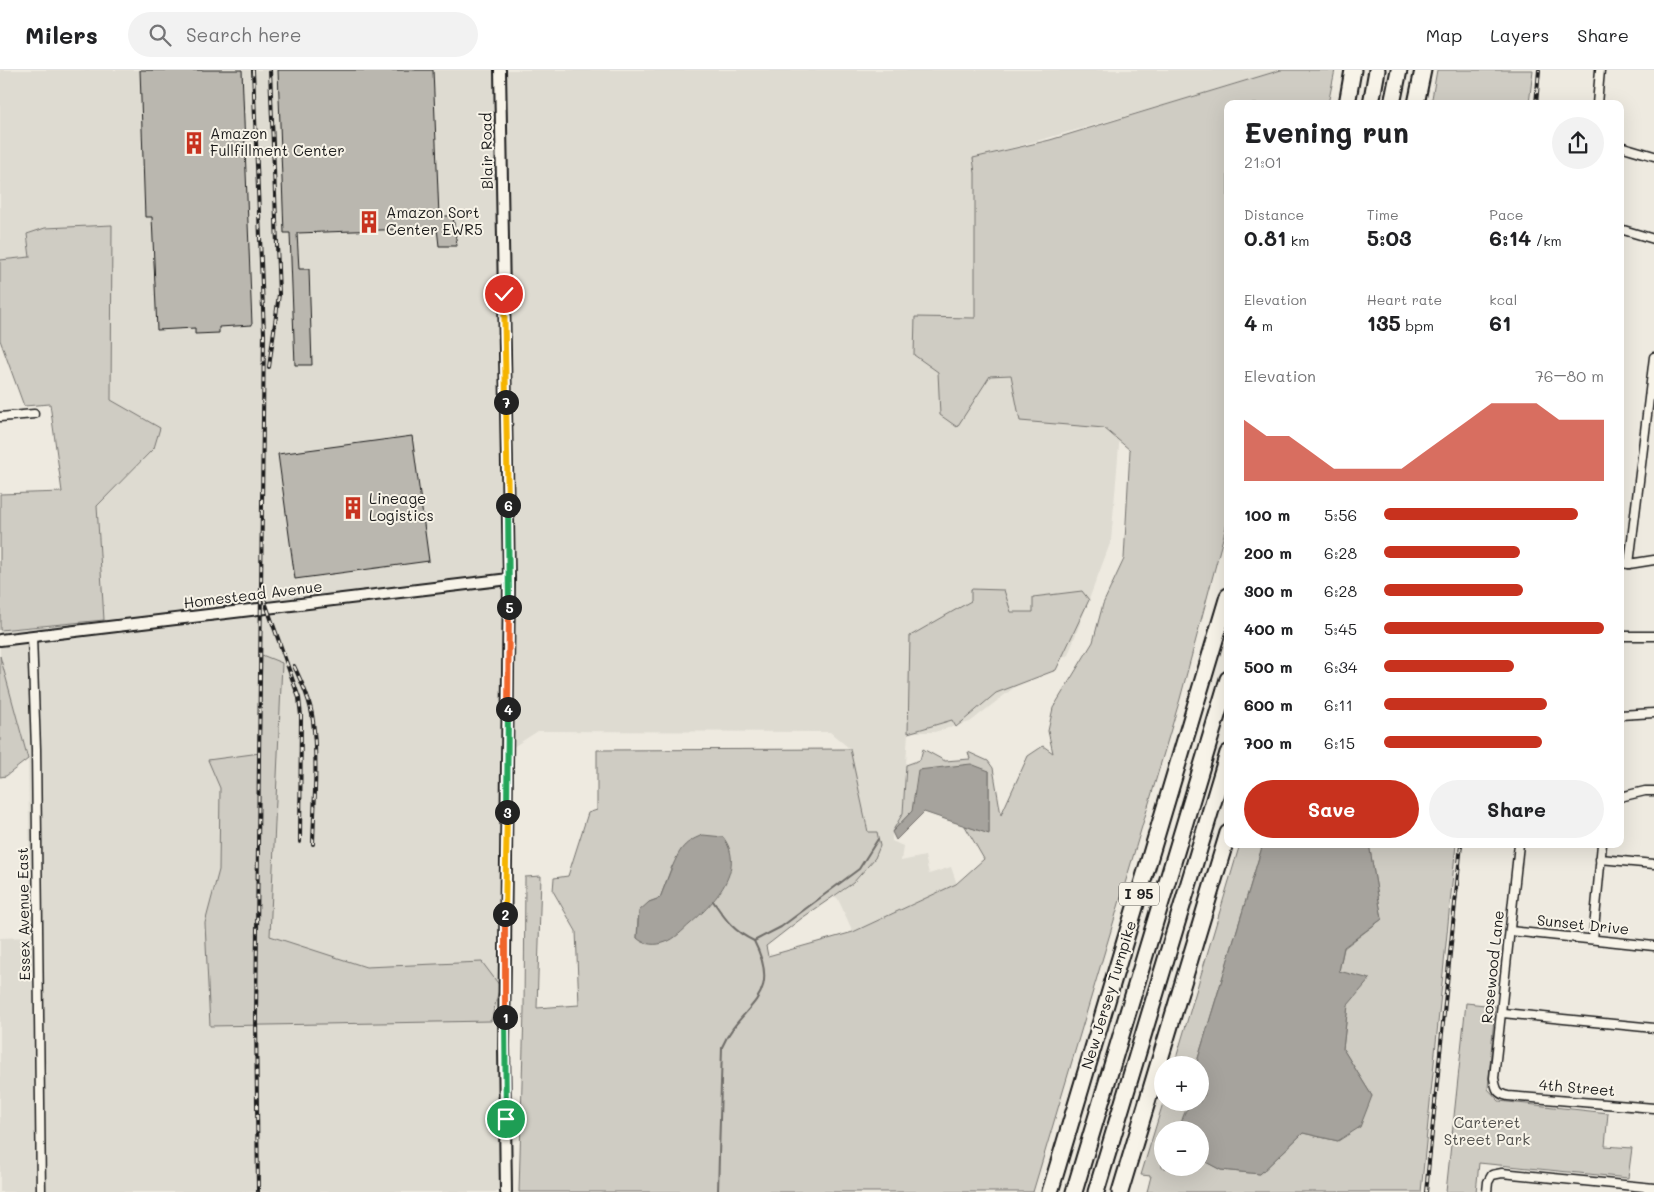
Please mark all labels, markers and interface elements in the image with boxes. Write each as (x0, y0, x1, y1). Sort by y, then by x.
search box (128, 12, 478, 57)
text: Milers (25, 19, 98, 50)
icon: search (146, 21, 174, 49)
text: Search here (186, 22, 302, 47)
text: Map (1426, 23, 1462, 47)
text: Layers (1490, 23, 1549, 47)
text: Share (1577, 23, 1629, 47)
street label: Blair Road (475, 112, 497, 190)
text: Evening run (1244, 114, 1409, 150)
button: share (1552, 117, 1604, 169)
place label: Amazon Fullfillment Center (210, 123, 345, 160)
building icon: Amazon Fullfillment Center (181, 130, 207, 156)
text: 21:01 (1244, 151, 1282, 172)
place label: Amazon Sort Center EWR5 (386, 202, 483, 239)
text: Distance (1244, 205, 1304, 224)
text: Time (1367, 205, 1399, 224)
text: Pace (1489, 205, 1524, 224)
building icon: Amazon Sort Center EWR5 (356, 209, 382, 235)
text: 0.81 (1244, 224, 1286, 251)
text: 5:03 (1367, 224, 1412, 251)
text: 6:14 (1489, 224, 1531, 251)
text: km (1286, 231, 1309, 250)
text: /km (1531, 231, 1562, 250)
pin (483, 273, 525, 315)
icon: check (490, 280, 518, 308)
text: Elevation (1244, 290, 1307, 309)
text: Heart rate (1367, 290, 1442, 309)
text: kcal (1489, 290, 1517, 309)
text: 4 (1244, 309, 1257, 336)
text: 135 (1367, 309, 1401, 336)
text: 61 (1489, 309, 1511, 336)
text: m (1257, 316, 1273, 335)
text: bpm (1401, 316, 1434, 335)
text: Elevation (1244, 365, 1316, 386)
text: 76–80 m (1535, 365, 1604, 386)
pin: 7 (494, 390, 518, 414)
text: 7 (503, 393, 510, 412)
place label: Lineage Logistics (369, 488, 434, 525)
pin: 6 (496, 492, 520, 518)
building icon: Lineage Logistics (340, 495, 366, 521)
text: 6 (504, 496, 513, 515)
text: 100 m (1244, 504, 1290, 525)
text: 5:56 (1324, 504, 1357, 525)
text: 200 m (1244, 542, 1292, 563)
text: 6:28 (1324, 542, 1357, 563)
street label: Homestead Avenue (182, 576, 323, 612)
text: 300 m (1244, 580, 1293, 601)
text: 6:28 (1324, 580, 1357, 601)
pin: 5 (496, 594, 522, 620)
text: 5 (505, 598, 514, 617)
text: 400 m (1244, 618, 1293, 639)
text: 5:45 (1324, 618, 1357, 639)
text: 500 m (1244, 656, 1292, 677)
text: 6:34 (1324, 656, 1357, 677)
text: 600 m (1244, 694, 1293, 715)
text: 6:11 (1324, 694, 1353, 715)
pin: 4 (496, 696, 520, 722)
text: 4 (504, 700, 513, 719)
text: 700 m (1244, 732, 1292, 753)
text: 6:15 (1324, 732, 1355, 753)
button: Save (1244, 780, 1419, 838)
button: Share (1429, 780, 1604, 838)
pin: 3 (494, 800, 520, 824)
text: 3 (503, 803, 512, 822)
street label: Essex Avenue East (12, 847, 34, 981)
road number: I 95 (1119, 882, 1159, 906)
pin: 2 (492, 902, 518, 926)
text: 2 (502, 905, 509, 924)
street label: Rosewood Lane (1476, 909, 1508, 1024)
street label: Sunset Drive (1536, 909, 1630, 939)
street label: New Jersey Turnpike (1076, 918, 1140, 1072)
pin: 1 (492, 1004, 518, 1030)
text: 1 (502, 1008, 509, 1027)
map controls (1154, 1056, 1209, 1176)
button: + (1154, 1056, 1209, 1111)
street label: 4th Street (1538, 1074, 1616, 1100)
pin (485, 1098, 527, 1140)
icon: arrive (492, 1105, 520, 1133)
park label: Carteret Street Park (1444, 1112, 1530, 1149)
button: − (1154, 1121, 1209, 1176)

